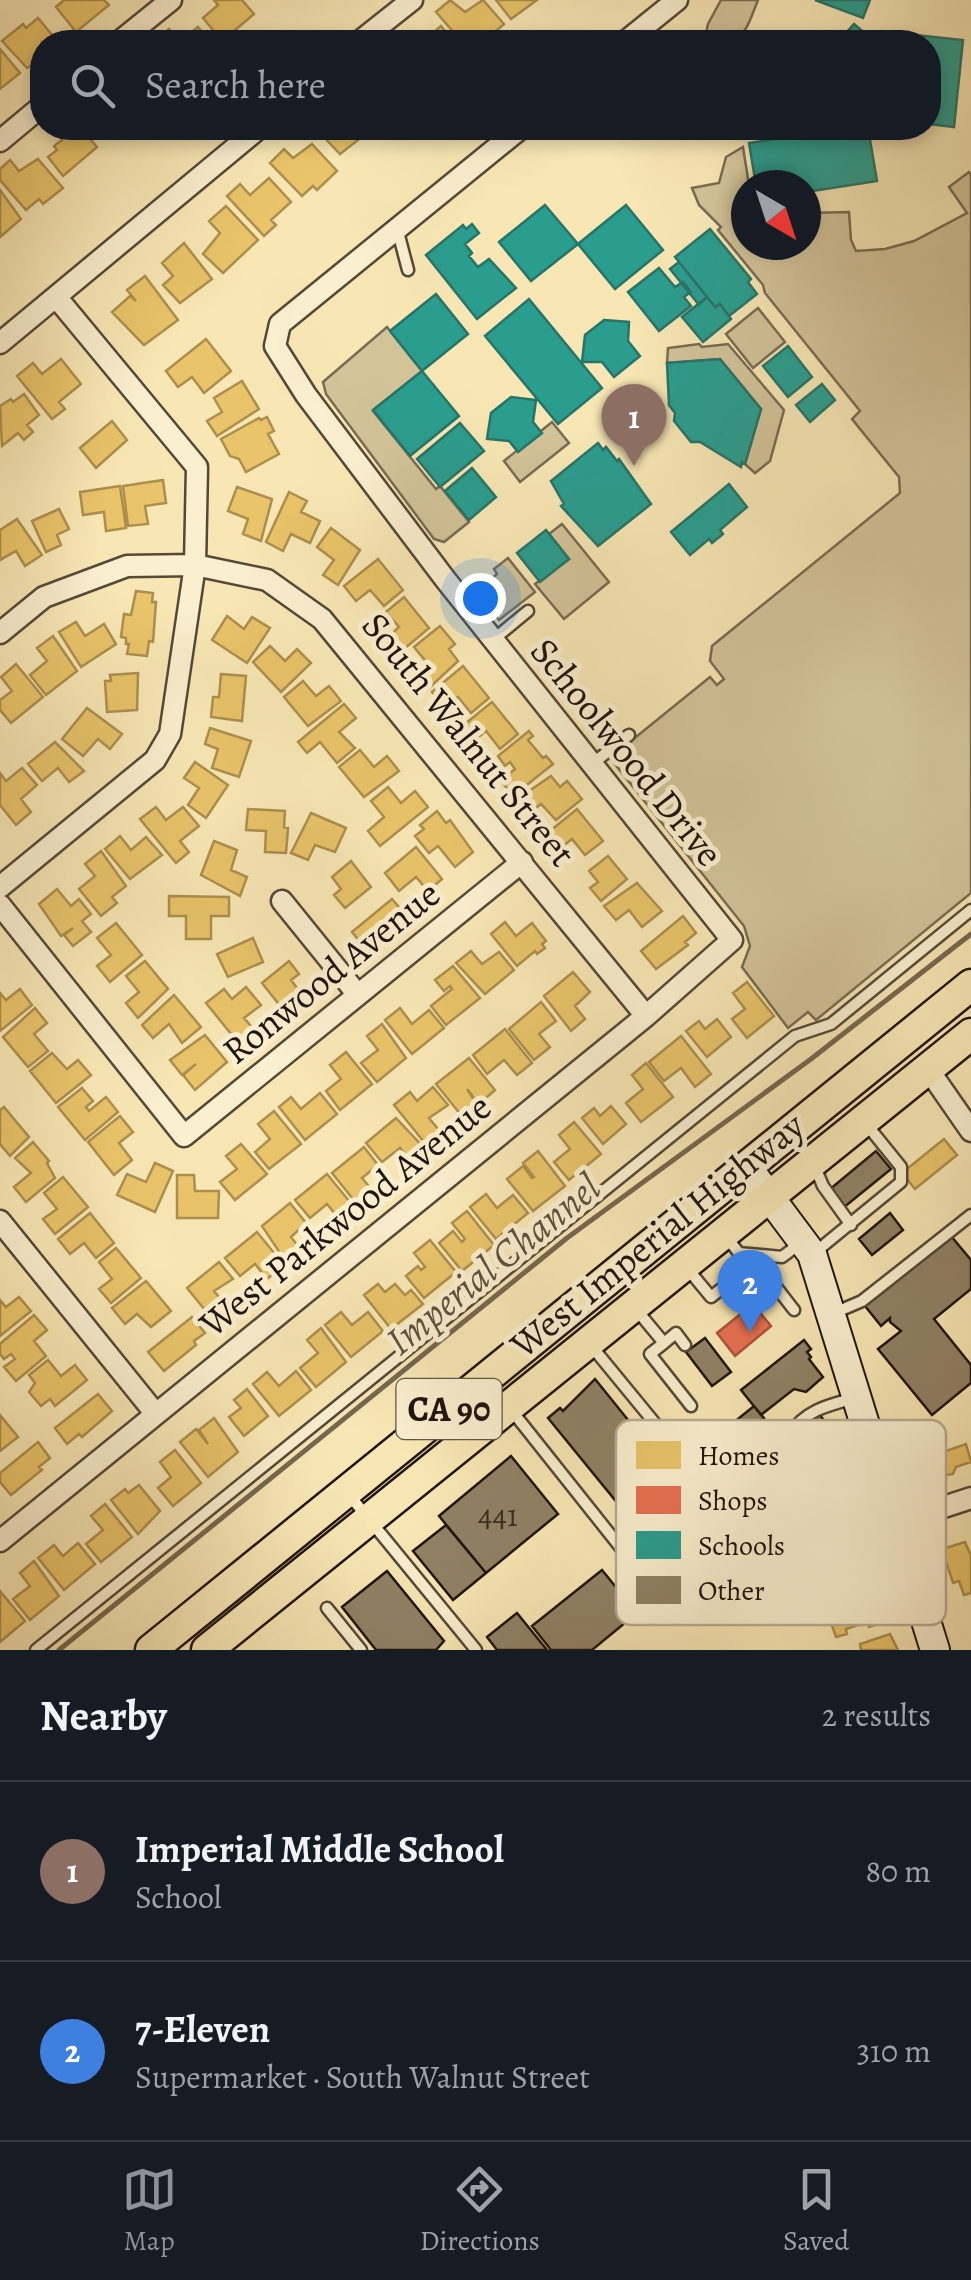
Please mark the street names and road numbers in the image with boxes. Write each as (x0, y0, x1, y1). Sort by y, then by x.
street label: South Walnut Street (350, 601, 588, 877)
street label: Schoolwood Drive (519, 627, 735, 877)
street label: Ronwood Avenue (211, 868, 451, 1076)
street label: West Parkwood Avenue (187, 1081, 502, 1350)
street label: West Imperial Highway (498, 1099, 816, 1371)
road number: CA 90 (396, 1379, 502, 1439)

